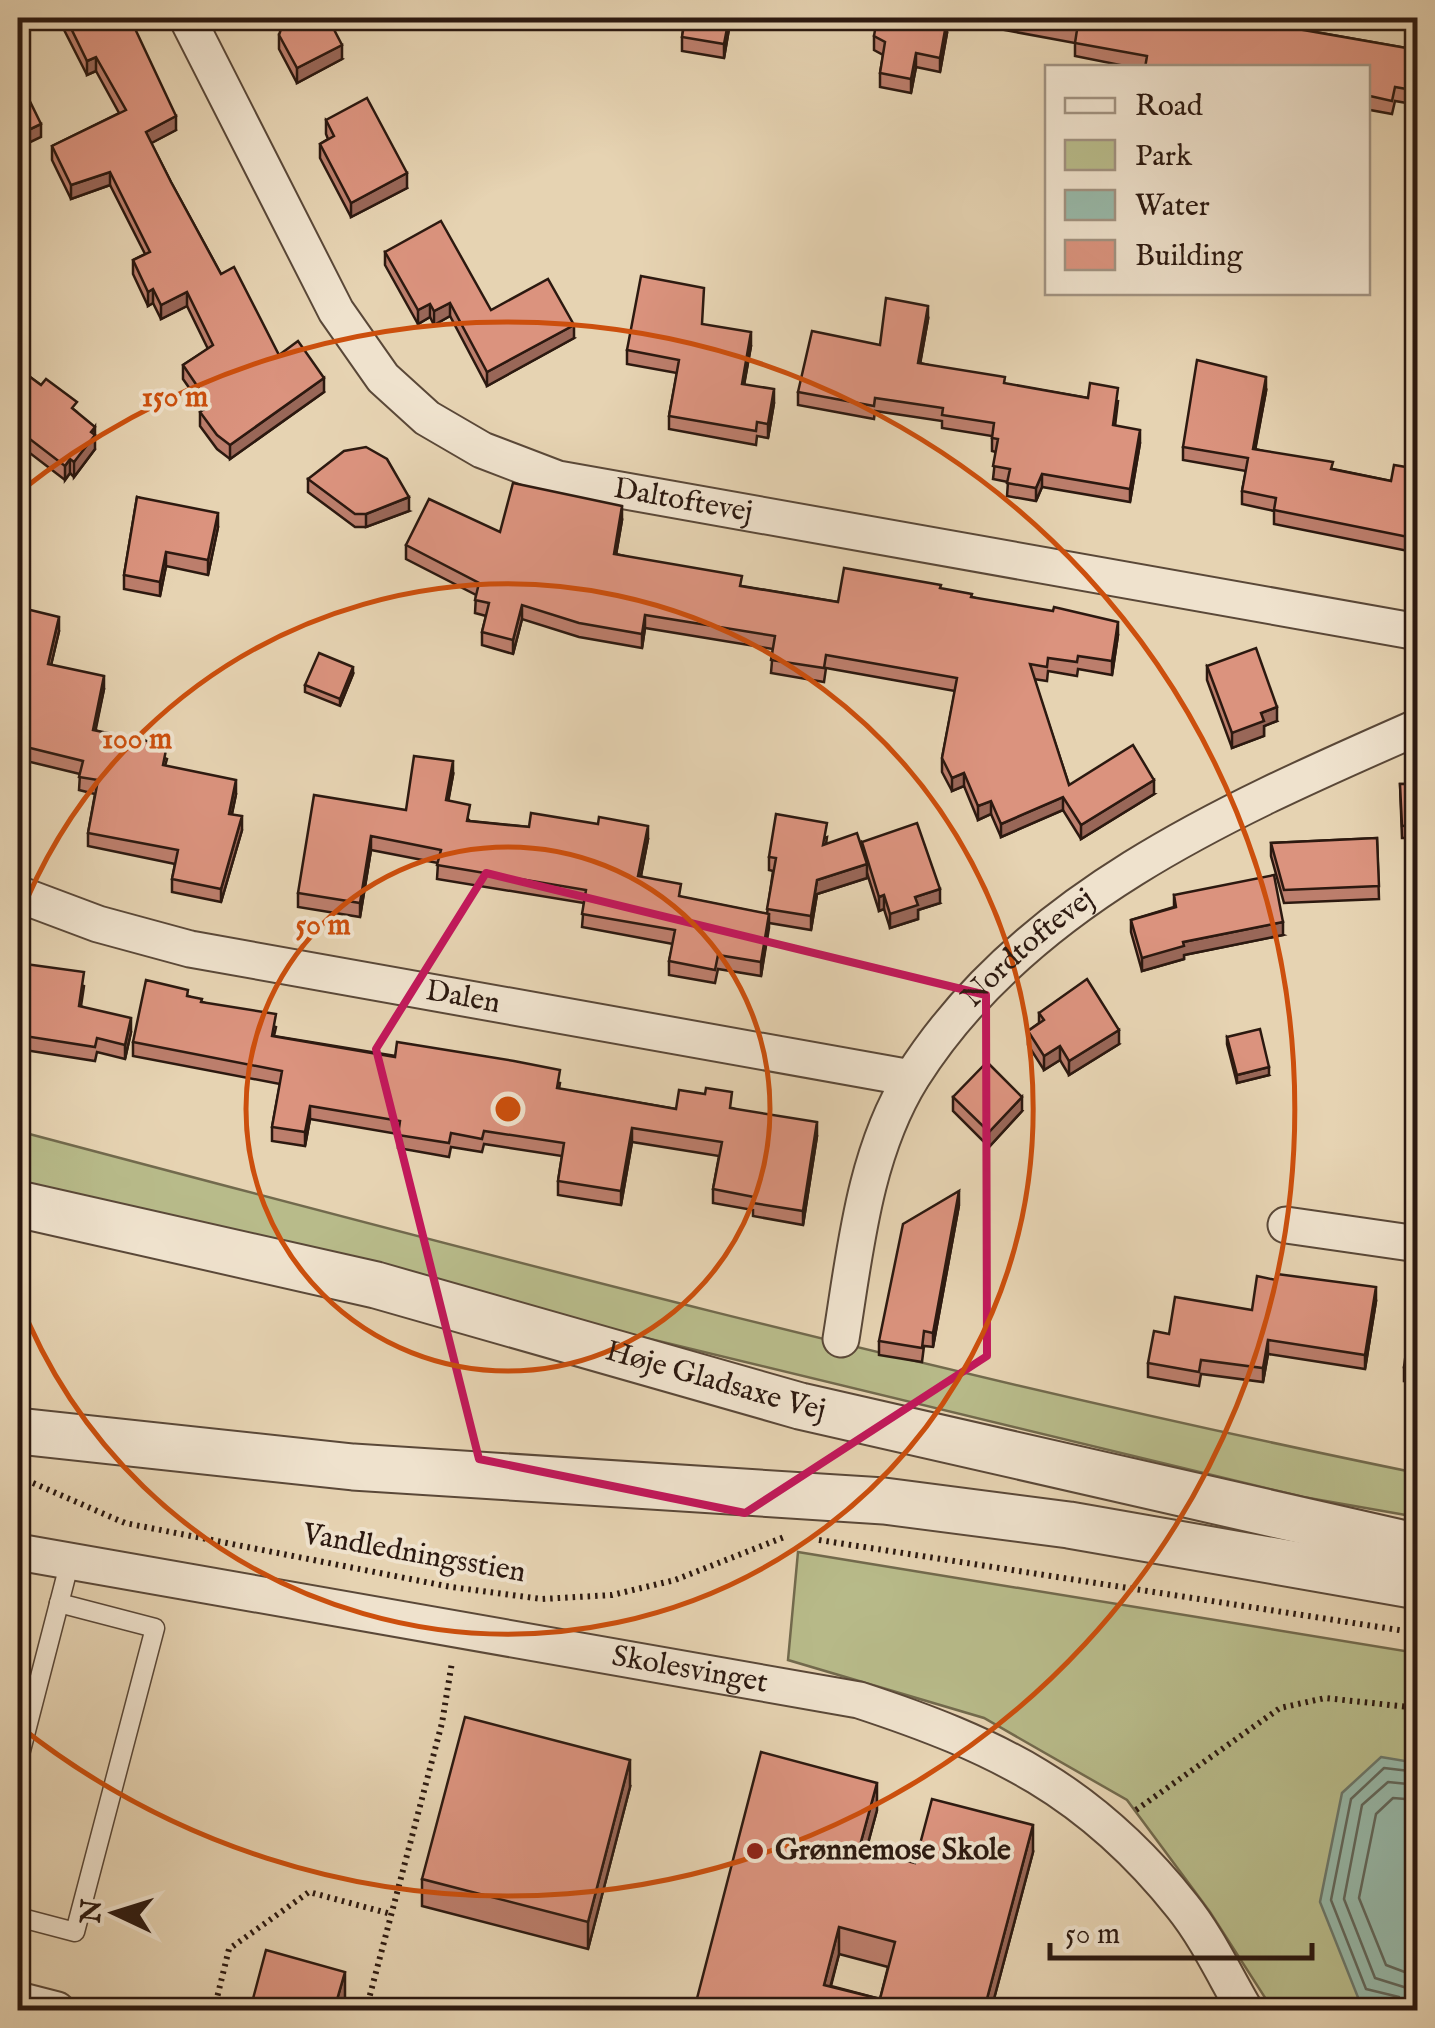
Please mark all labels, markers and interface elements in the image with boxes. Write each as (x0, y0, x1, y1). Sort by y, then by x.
legend (1045, 65, 1370, 295)
text: Road (1135, 88, 1204, 126)
text: Park (1135, 138, 1193, 176)
text: Water (1135, 188, 1210, 226)
text: Building (1135, 238, 1244, 276)
text: 150 m (142, 379, 208, 417)
street label: Daltoftevej (610, 470, 756, 532)
text: 100 m (102, 721, 172, 759)
street label: Nordtoftevej (954, 880, 1102, 1016)
text: 50 m (295, 907, 351, 945)
street label: Dalen (423, 973, 503, 1023)
centre of rings (490, 1091, 526, 1127)
street label: Høje Gladsaxe Vej (601, 1332, 829, 1430)
street label: Vandledningsstien (299, 1516, 528, 1592)
street label: Skolesvinget (609, 1638, 770, 1703)
place label: Grønnemose Skole (775, 1832, 1011, 1870)
marker: Grønnemose Skole (744, 1840, 766, 1862)
north arrow (65, 1863, 165, 1963)
text: N (74, 1898, 111, 1926)
scale bar (1050, 1898, 1312, 1960)
text: 50 m (1065, 1916, 1120, 1954)

